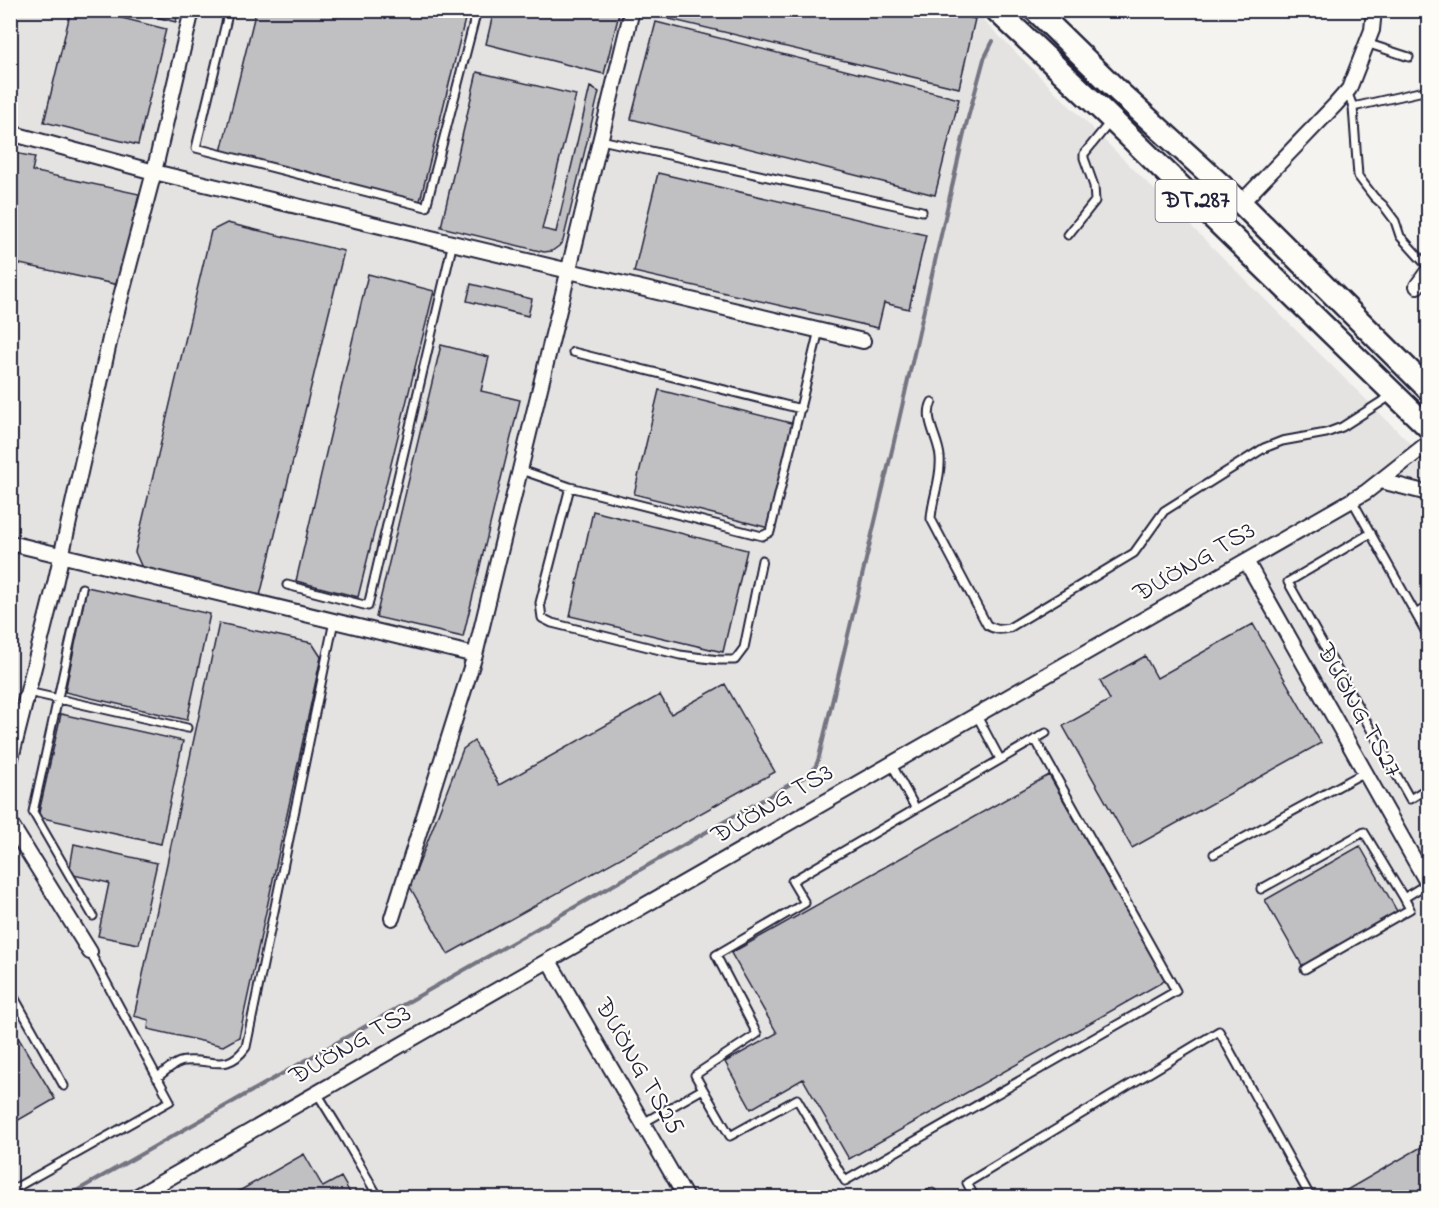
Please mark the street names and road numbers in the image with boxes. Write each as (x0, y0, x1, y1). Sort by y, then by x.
road number: ĐT.287 (1156, 180, 1236, 222)
street label: ĐƯỜNG TS3 (1126, 513, 1263, 614)
street label: ĐƯỜNG TS27 (1305, 636, 1411, 785)
street label: ĐƯỜNG TS3 (704, 755, 841, 856)
street label: ĐƯỜNG TS25 (583, 991, 693, 1143)
street label: ĐƯỜNG TS3 (282, 996, 419, 1097)

